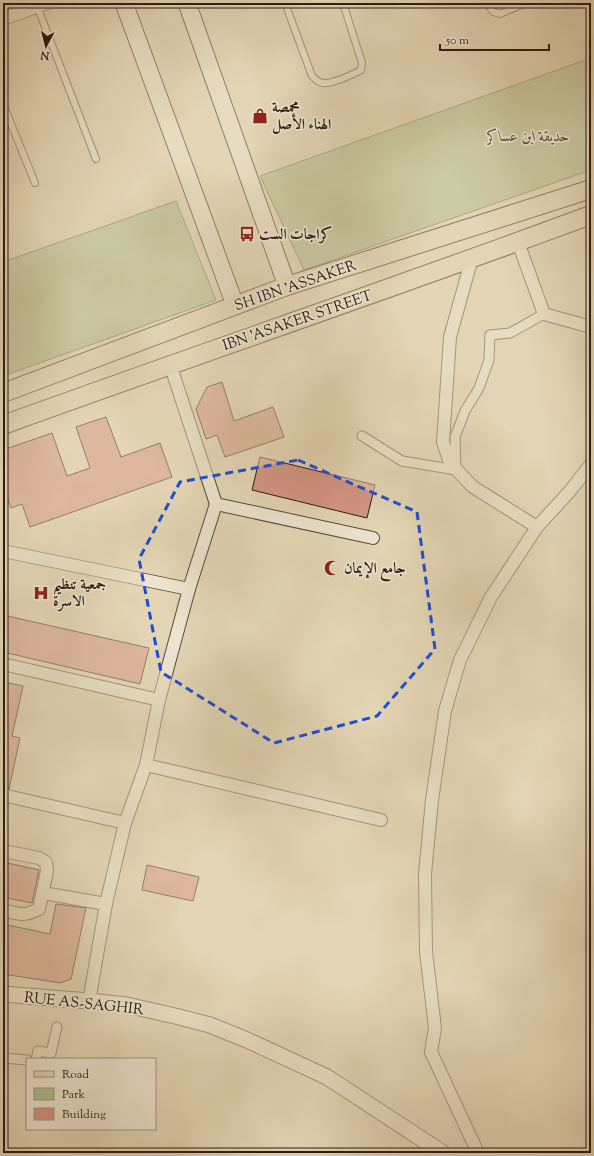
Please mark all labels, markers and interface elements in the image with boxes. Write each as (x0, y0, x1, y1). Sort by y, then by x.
north arrow (26, 26, 66, 66)
scale bar (440, 26, 549, 52)
text: 50 m (445, 32, 469, 50)
text: N (39, 46, 51, 64)
place label: محمصة الهناء الأصل (272, 98, 331, 136)
shop icon: محمصة الهناء الأصل (251, 107, 269, 125)
park label: حديقة ابن عساكر (486, 127, 569, 148)
bus stop icon: كراجات الست (238, 225, 256, 243)
place label: كراجات الست (259, 225, 332, 246)
street label: SH IBN 'ASSAKER (232, 256, 360, 317)
street label: IBN 'ASAKER STREET (220, 286, 376, 357)
mosque icon: جامع الإيمان (323, 559, 341, 577)
place label: جامع الإيمان (344, 559, 406, 582)
place label: جمعية تنظيم الاسرة (53, 575, 106, 613)
hospital icon: جمعية تنظيم الاسرة (32, 584, 50, 602)
street label: RUE AS-SAGHIR (23, 988, 145, 1021)
legend (26, 1058, 156, 1130)
text: Road (62, 1066, 89, 1084)
text: Park (62, 1086, 85, 1104)
text: Building (62, 1106, 106, 1124)

